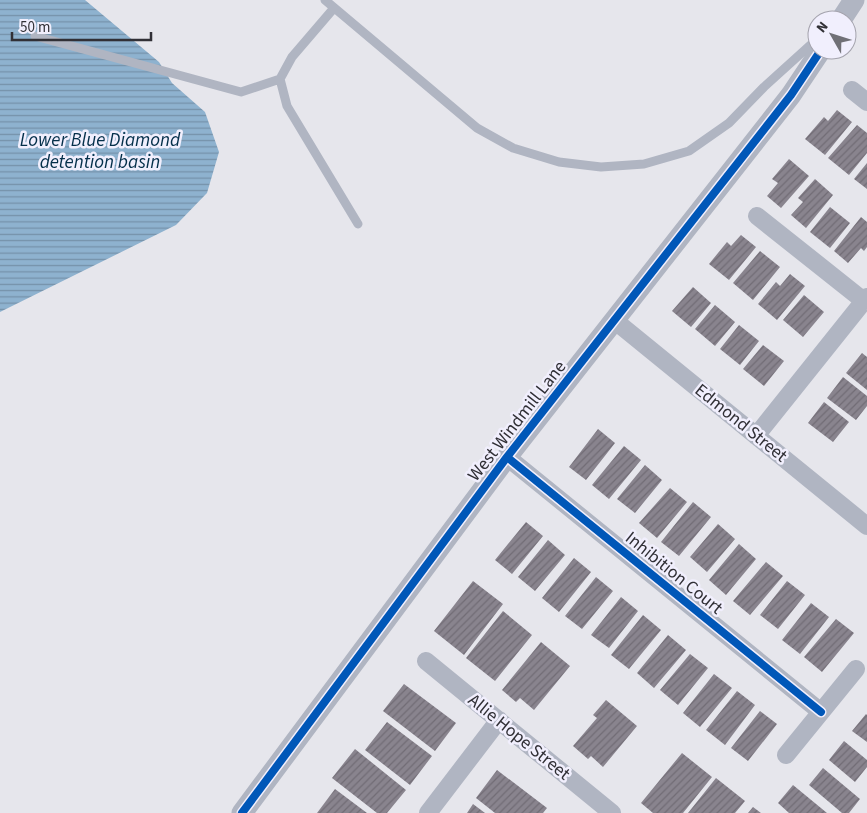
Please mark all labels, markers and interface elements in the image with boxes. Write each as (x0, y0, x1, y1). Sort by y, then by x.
scale bar (12, 10, 151, 42)
north arrow (807, 10, 857, 60)
text: 50 m (20, 17, 50, 38)
text: N (812, 18, 833, 37)
water label: Lower Blue Diamond detention basin (20, 127, 181, 176)
street label: West Windmill Lane (462, 355, 572, 487)
street label: Edmond Street (689, 378, 793, 468)
street label: Inhibition Court (620, 526, 728, 620)
street label: Allie Hope Street (463, 688, 575, 786)

